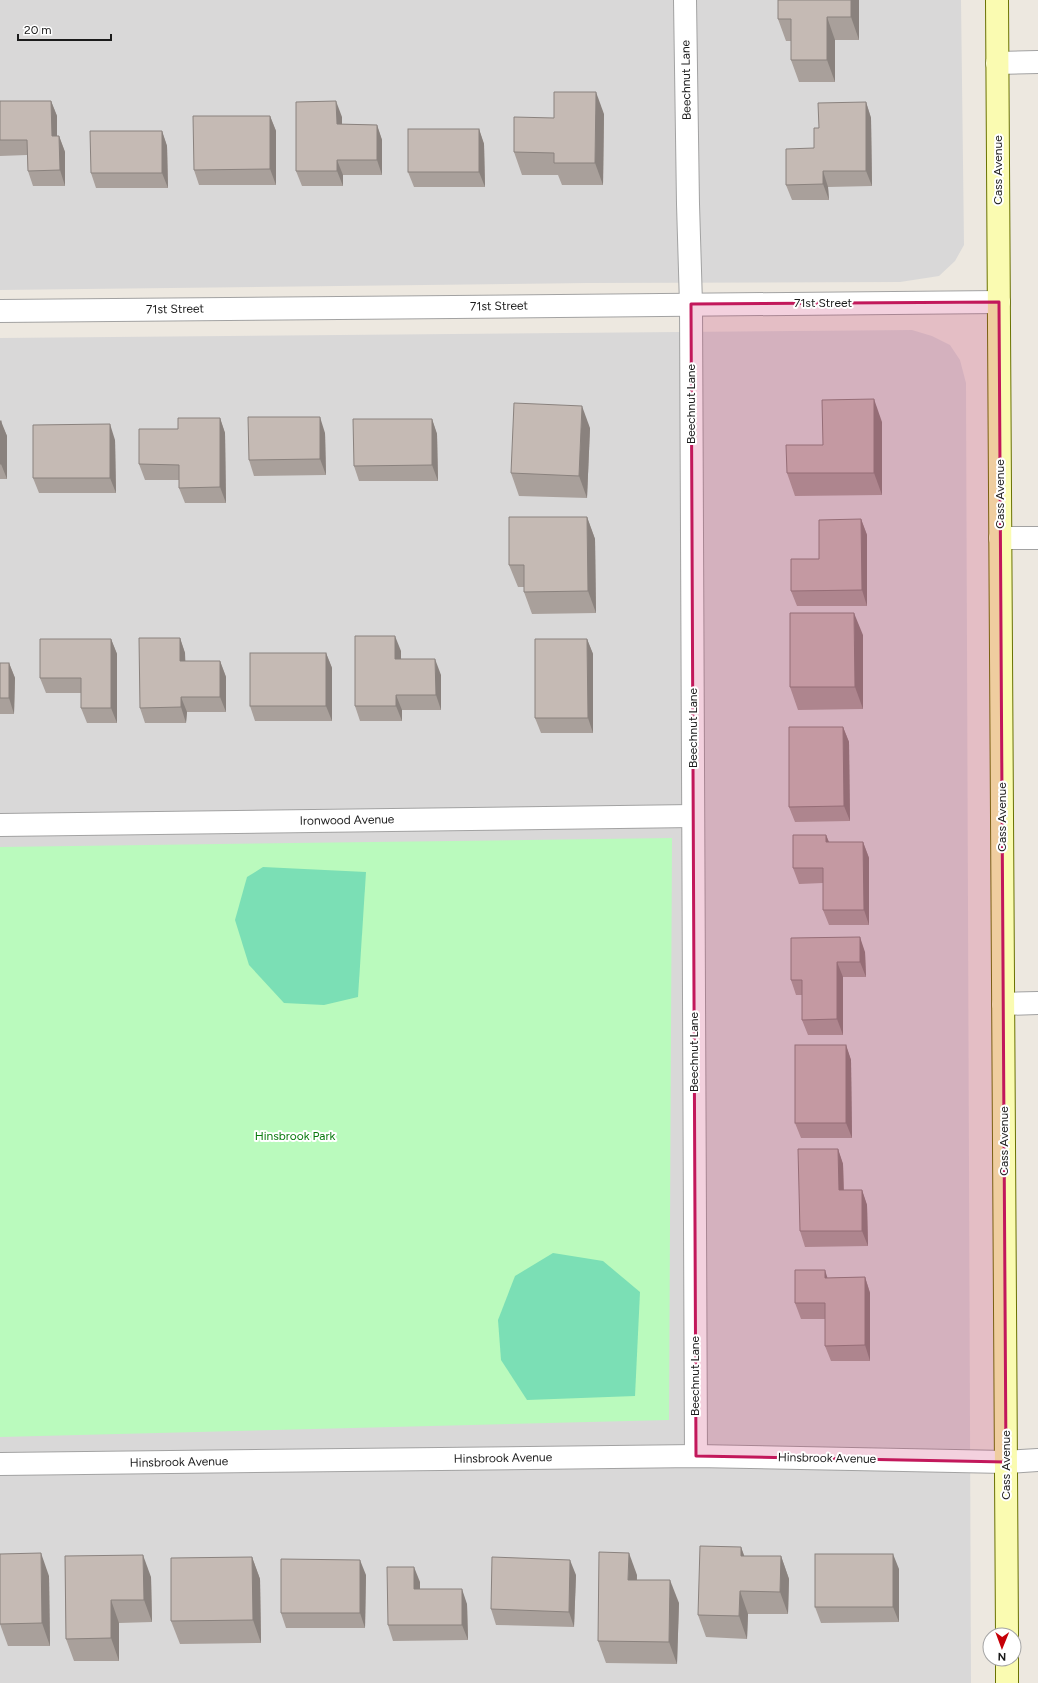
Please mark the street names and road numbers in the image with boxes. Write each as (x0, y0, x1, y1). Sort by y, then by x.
street label: Beechnut Lane (678, 39, 694, 120)
street label: Cass Avenue (991, 135, 1005, 205)
street label: 71st Street (794, 296, 853, 310)
street label: 71st Street (470, 298, 529, 314)
street label: 71st Street (146, 301, 205, 317)
street label: Beechnut Lane (684, 363, 698, 444)
street label: Cass Avenue (993, 459, 1007, 529)
street label: Beechnut Lane (686, 687, 700, 768)
street label: Cass Avenue (995, 782, 1009, 852)
street label: Ironwood Avenue (300, 812, 395, 828)
street label: Beechnut Lane (687, 1011, 701, 1092)
street label: Cass Avenue (997, 1106, 1011, 1176)
street label: Beechnut Lane (688, 1335, 702, 1416)
street label: Cass Avenue (999, 1430, 1013, 1500)
street label: Hinsbrook Avenue (454, 1450, 553, 1466)
street label: Hinsbrook Avenue (778, 1450, 877, 1466)
street label: Hinsbrook Avenue (130, 1454, 229, 1470)

